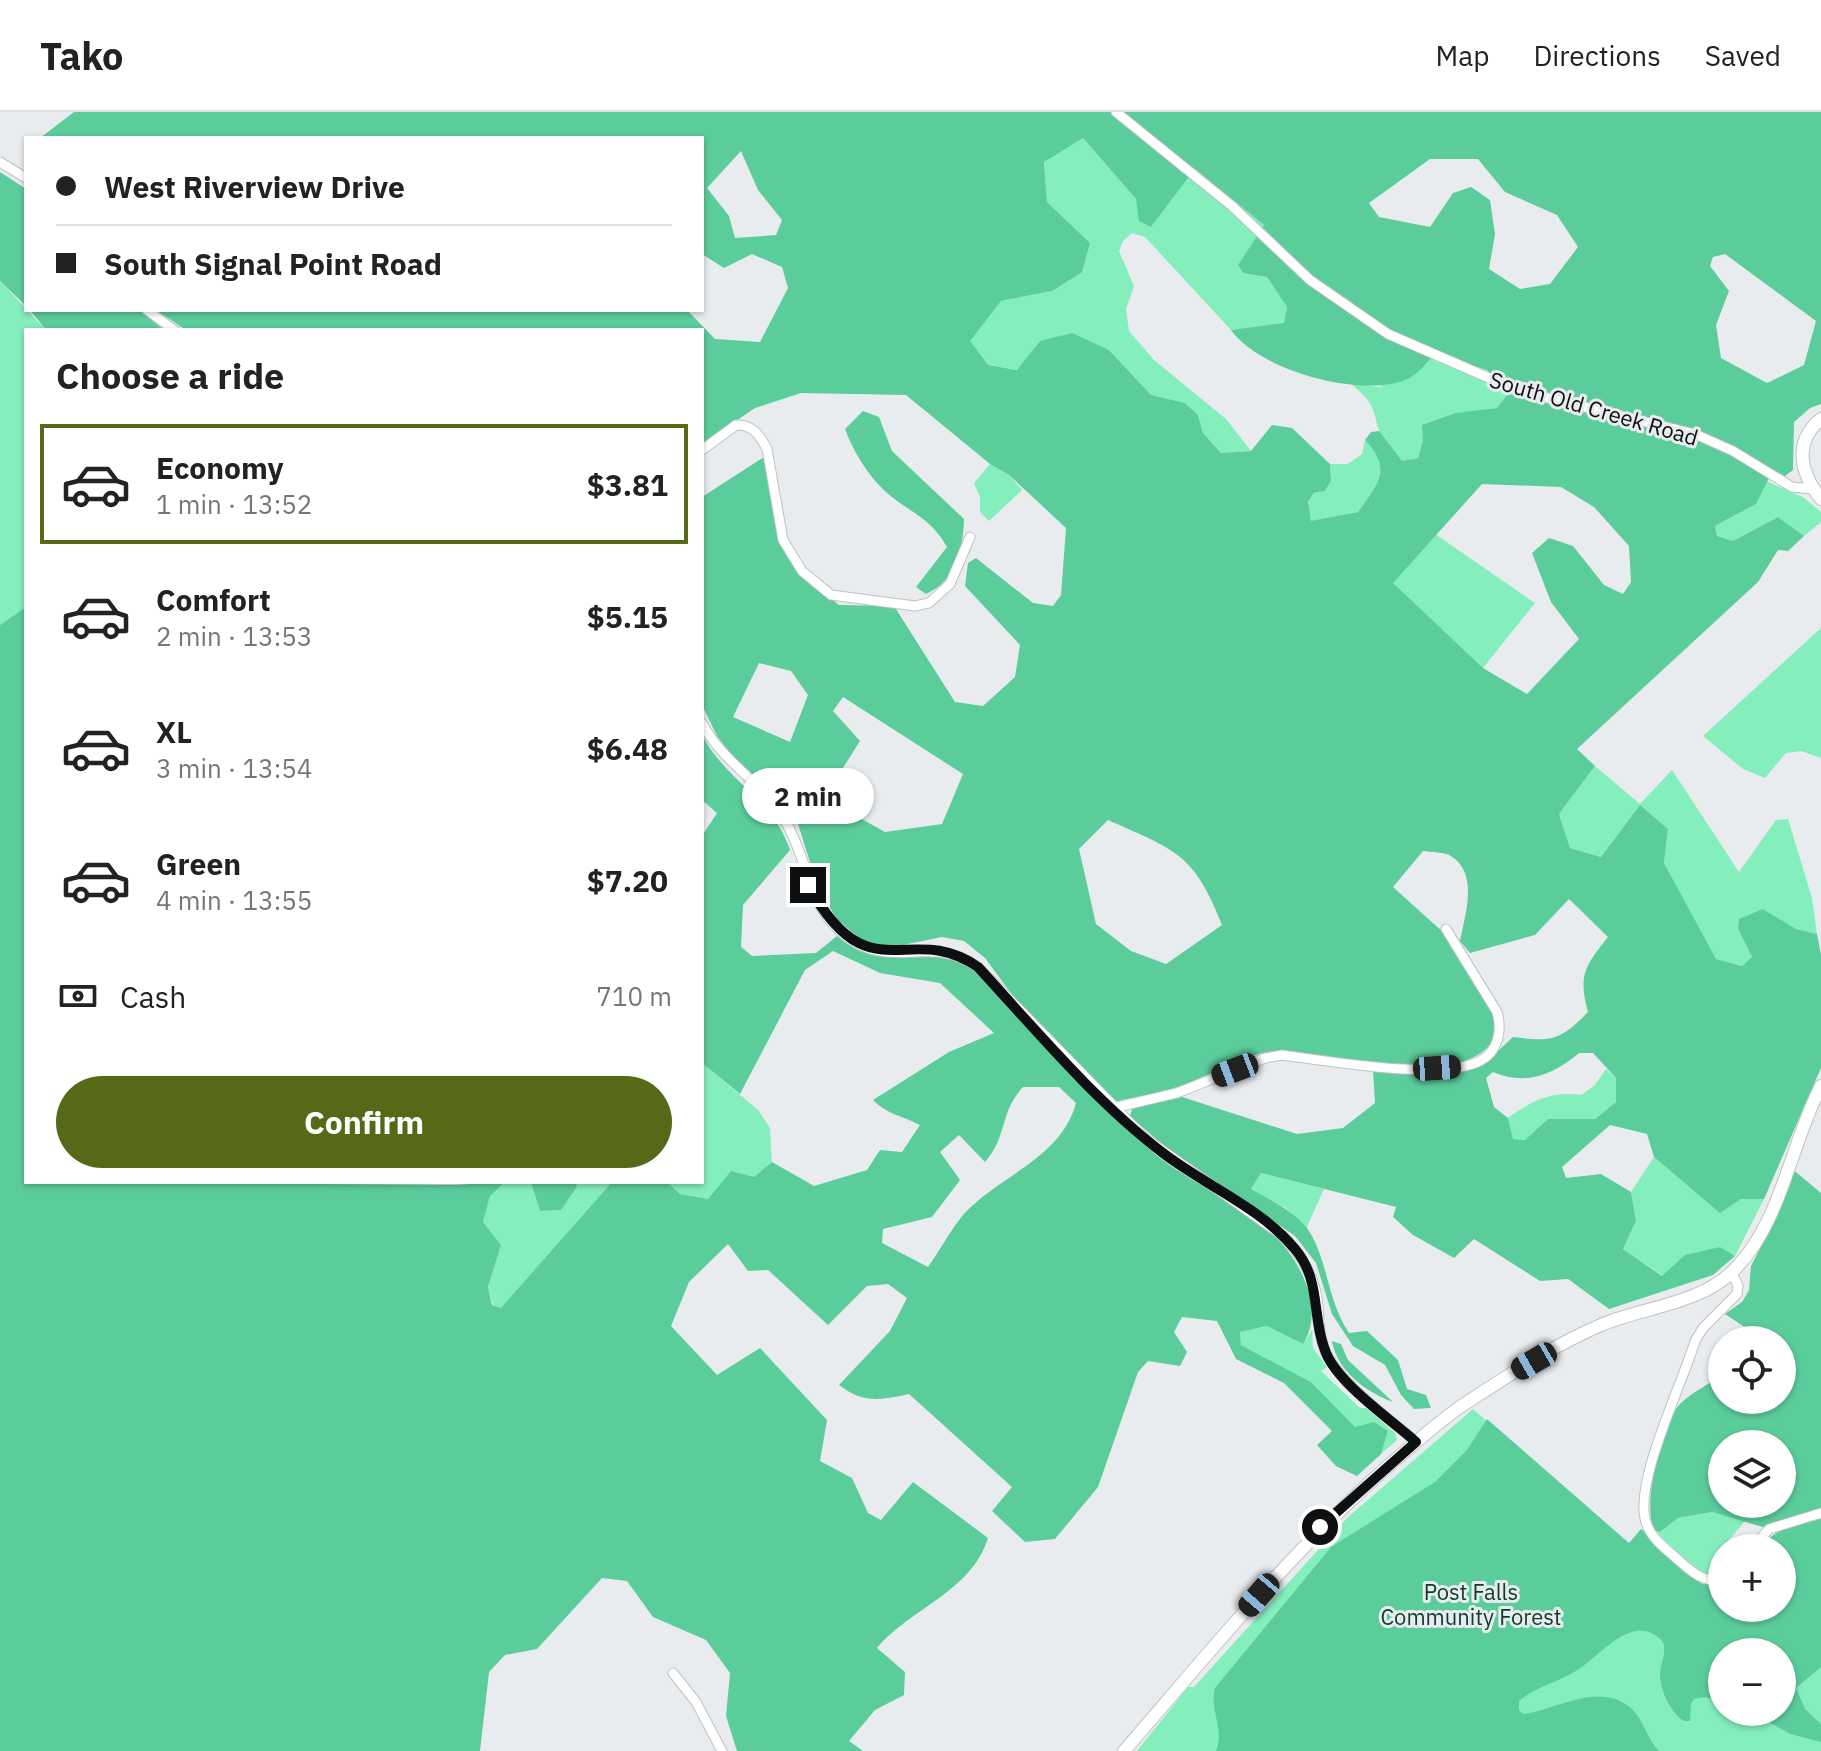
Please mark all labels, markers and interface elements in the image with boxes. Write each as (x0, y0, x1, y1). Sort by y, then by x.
text: Tako (40, 31, 124, 80)
text: Map (1435, 37, 1489, 74)
text: Directions (1533, 37, 1661, 74)
text: Saved (1705, 37, 1781, 74)
text: West Riverview Drive (104, 167, 405, 206)
text: South Signal Point Road (104, 244, 442, 283)
text: Choose a ride (56, 352, 284, 399)
street label: South Old Creek Road (1486, 364, 1702, 452)
icon: car (60, 448, 132, 520)
text: Economy (156, 448, 284, 487)
text: $3.81 (587, 465, 668, 504)
text: 1 min · 13:52 (156, 487, 312, 521)
icon: car (60, 580, 132, 652)
text: Comfort (156, 580, 271, 619)
text: $5.15 (587, 597, 668, 636)
text: 2 min · 13:53 (156, 619, 312, 653)
icon: car (60, 712, 132, 784)
text: XL (156, 712, 192, 751)
text: $6.48 (587, 729, 668, 768)
text: 3 min · 13:54 (156, 751, 312, 785)
callout: 2 min (742, 769, 874, 825)
text: 2 min (774, 779, 842, 813)
icon: car (60, 844, 132, 916)
text: Green (156, 844, 241, 883)
text: $7.20 (587, 861, 668, 900)
route end (790, 867, 826, 903)
text: 4 min · 13:55 (156, 883, 312, 917)
icon: cash (56, 974, 100, 1018)
text: Cash (120, 977, 186, 1016)
text: 710 m (596, 979, 672, 1013)
car (1208, 1050, 1262, 1090)
car (1412, 1054, 1462, 1082)
button: Confirm (56, 1076, 672, 1168)
map controls (1708, 1326, 1796, 1726)
button: locate (1708, 1326, 1796, 1414)
car (1507, 1339, 1561, 1383)
button: layers (1708, 1430, 1796, 1518)
route start (1302, 1509, 1338, 1545)
button: + (1708, 1534, 1796, 1622)
car (1234, 1569, 1284, 1621)
park label: Post Falls Community Forest (1380, 1577, 1562, 1631)
button: − (1708, 1638, 1796, 1726)

